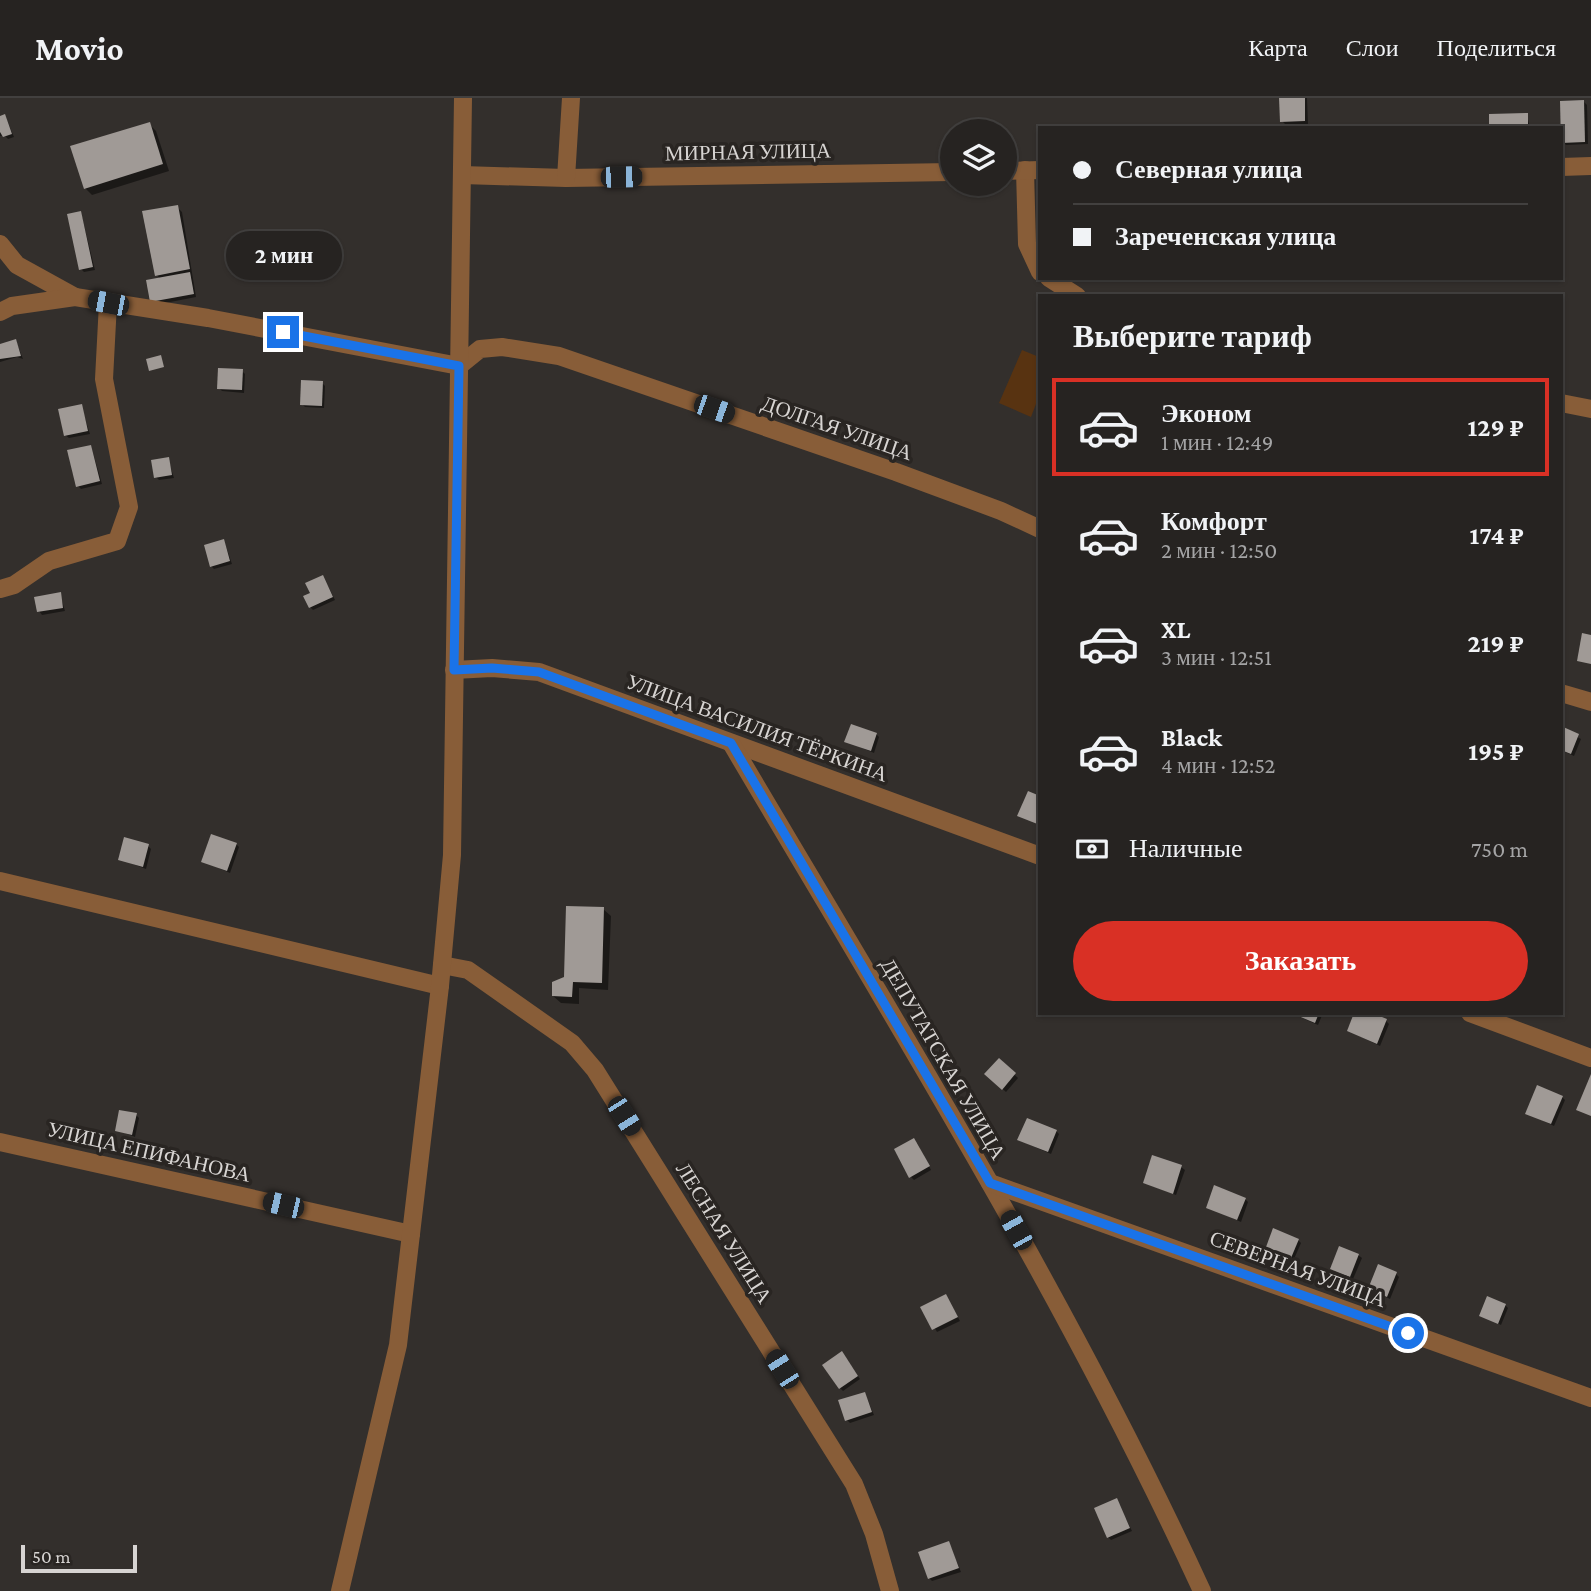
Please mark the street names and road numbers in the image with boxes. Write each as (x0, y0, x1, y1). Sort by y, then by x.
street label: МИРНАЯ УЛИЦА (665, 139, 832, 165)
street label: ДОЛГАЯ УЛИЦА (758, 391, 916, 465)
street label: УЛИЦА ВАСИЛИЯ ТЁРКИНА (623, 669, 892, 787)
street label: ДЕПУТАТСКАЯ УЛИЦА (875, 954, 1011, 1165)
street label: УЛИЦА ЕПИФАНОВА (45, 1117, 254, 1187)
street label: ЛЕСНАЯ УЛИЦА (671, 1158, 777, 1309)
street label: СЕВЕРНАЯ УЛИЦА (1207, 1226, 1390, 1312)

